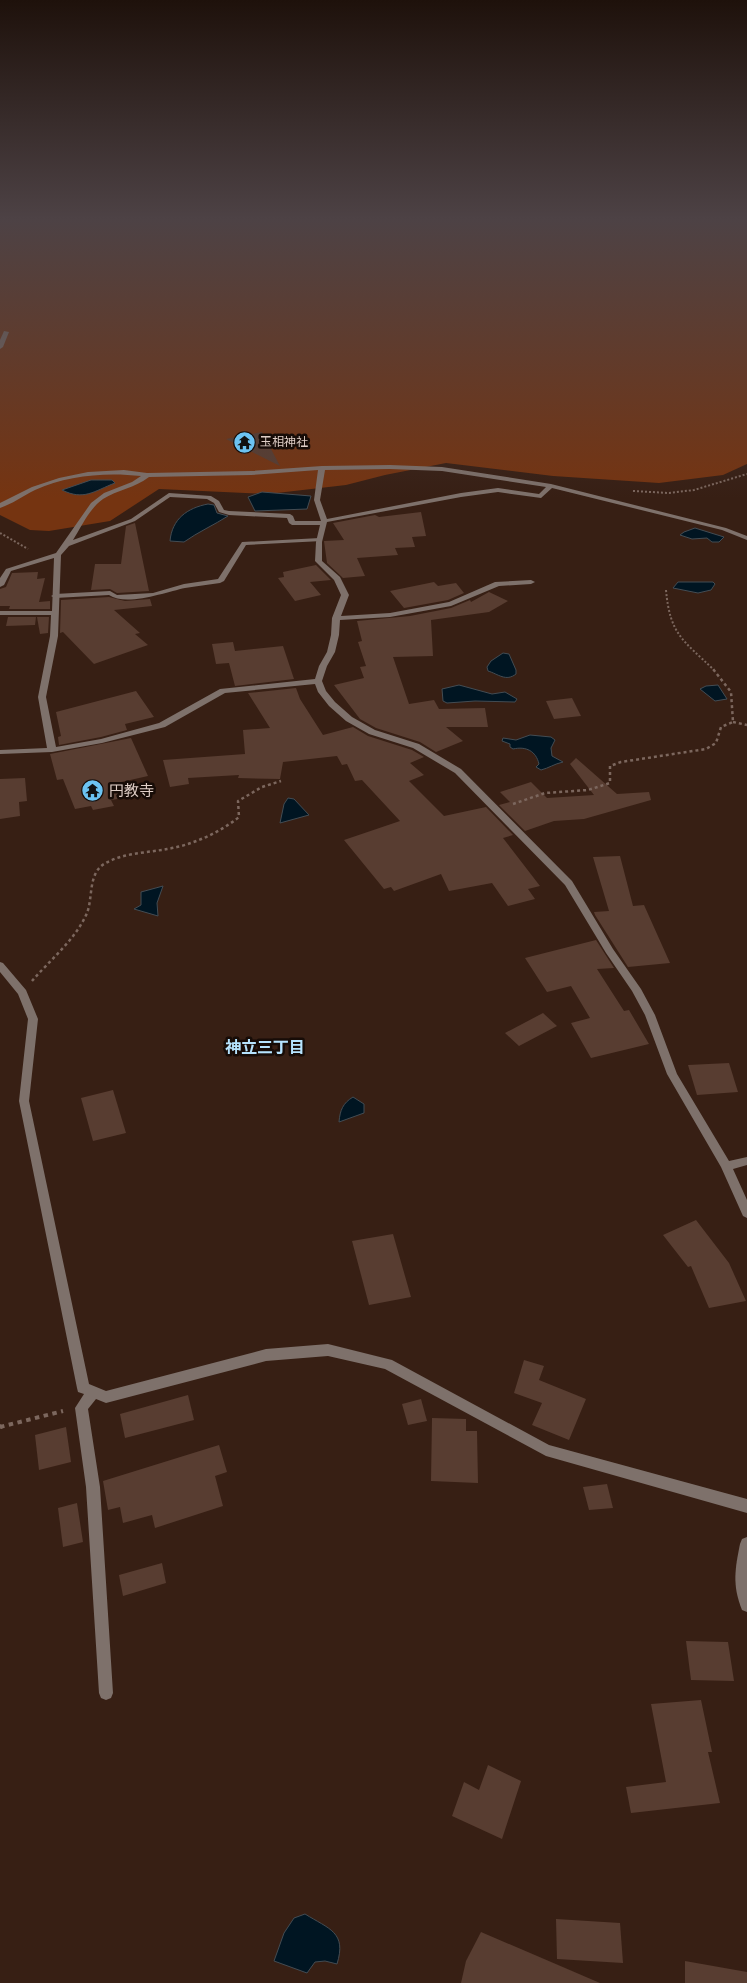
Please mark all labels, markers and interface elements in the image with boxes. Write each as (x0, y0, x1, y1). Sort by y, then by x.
temple icon: 玉相神社 (232, 430, 256, 454)
place label: 玉相神社 (260, 435, 308, 449)
temple icon: 円教寺 (81, 779, 105, 803)
place label: 円教寺 (109, 782, 154, 800)
district label: 神立三丁目 (225, 1038, 305, 1057)

